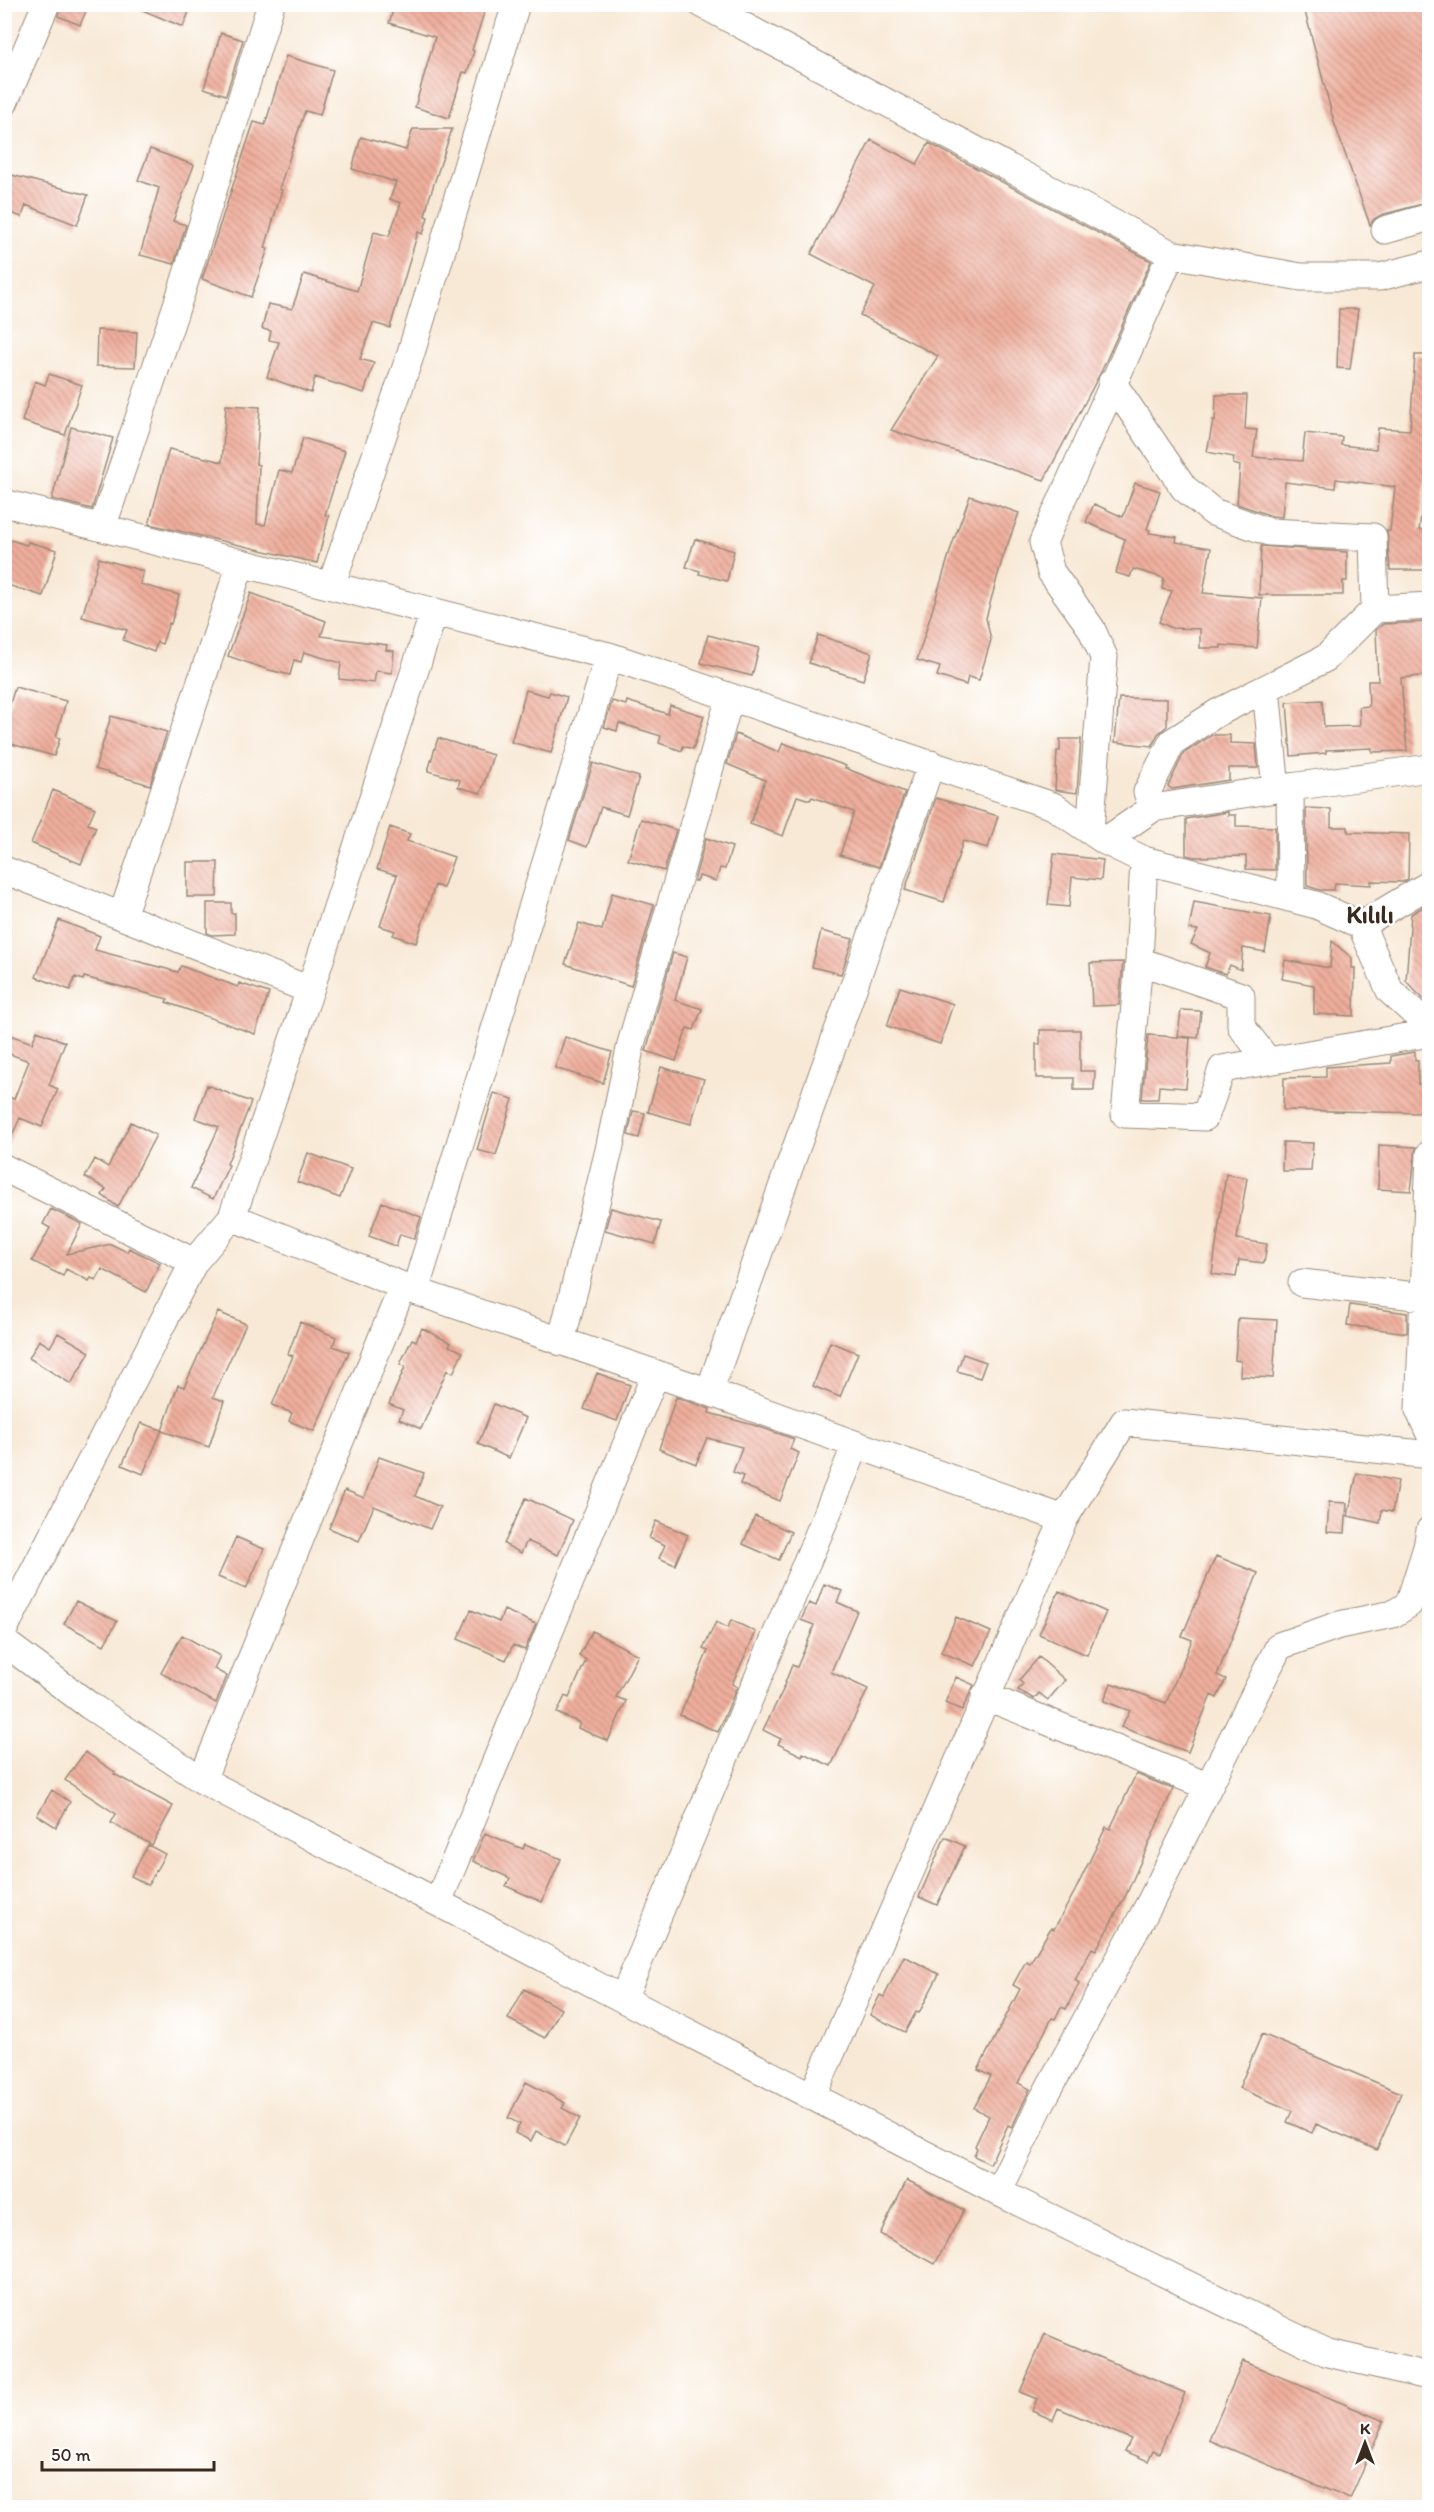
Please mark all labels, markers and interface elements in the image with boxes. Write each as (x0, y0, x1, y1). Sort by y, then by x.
district label: Kılılı (1346, 900, 1394, 929)
north arrow (1335, 2413, 1395, 2473)
text: K (1360, 2419, 1371, 2438)
scale bar (42, 2434, 214, 2472)
text: 50 m (51, 2444, 91, 2466)

